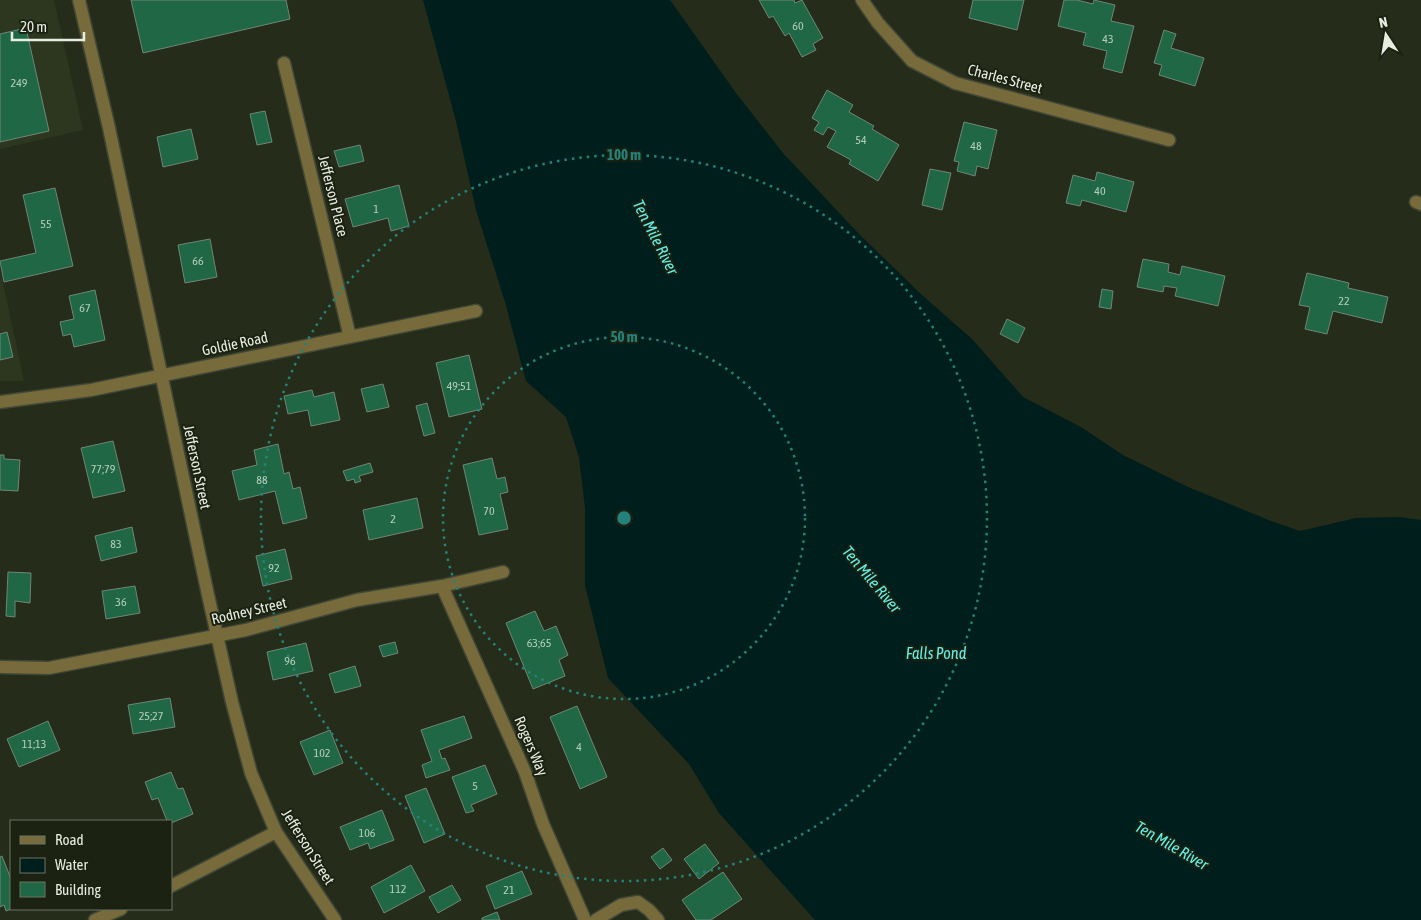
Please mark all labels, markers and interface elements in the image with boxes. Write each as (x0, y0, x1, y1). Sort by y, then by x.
scale bar (12, 10, 85, 42)
north arrow (1361, 10, 1411, 60)
text: N (1378, 14, 1389, 31)
text: 20 m (20, 18, 47, 35)
house number: 60 (792, 19, 804, 33)
house number: 43 (1102, 32, 1114, 46)
street label: Charles Street (966, 60, 1044, 97)
house number: 249 (11, 76, 28, 90)
house number: 54 (855, 133, 867, 147)
house number: 48 (970, 139, 982, 153)
text: 100 m (607, 146, 641, 163)
street label: Jefferson Place (315, 153, 352, 239)
house number: 40 (1094, 184, 1106, 198)
water label: Ten Mile River (630, 197, 683, 278)
house number: 1 (373, 202, 379, 216)
house number: 55 (40, 217, 52, 231)
house number: 66 (192, 254, 204, 268)
house number: 22 (1338, 294, 1350, 308)
house number: 67 (79, 301, 91, 315)
street label: Goldie Road (200, 328, 269, 359)
text: 50 m (611, 328, 638, 345)
house number: 49;51 (447, 379, 472, 393)
street label: Jefferson Street (180, 423, 215, 511)
house number: 77;79 (91, 462, 116, 476)
house number: 88 (256, 473, 268, 487)
house number: 70 (483, 504, 495, 518)
centre of rings (615, 509, 633, 527)
house number: 2 (390, 512, 396, 526)
house number: 83 (110, 537, 122, 551)
water label: Ten Mile River (839, 542, 906, 617)
house number: 92 (268, 561, 280, 575)
street label: Rodney Street (210, 594, 288, 627)
house number: 36 (115, 595, 127, 609)
house number: 63;65 (527, 636, 551, 650)
water label: Falls Pond (906, 644, 967, 662)
house number: 96 (284, 654, 296, 668)
house number: 25;27 (139, 709, 164, 723)
street label: Rogers Way (511, 714, 552, 778)
house number: 11;13 (22, 737, 46, 751)
house number: 4 (576, 740, 582, 754)
house number: 102 (314, 746, 330, 760)
house number: 5 (472, 779, 478, 793)
street label: Jefferson Street (279, 806, 338, 888)
water label: Ten Mile River (1132, 817, 1213, 874)
legend (10, 820, 172, 910)
house number: 106 (359, 826, 376, 840)
text: Road (55, 831, 84, 848)
text: Water (55, 856, 88, 873)
text: Building (55, 881, 101, 898)
house number: 112 (390, 882, 406, 896)
house number: 21 (503, 883, 515, 897)

